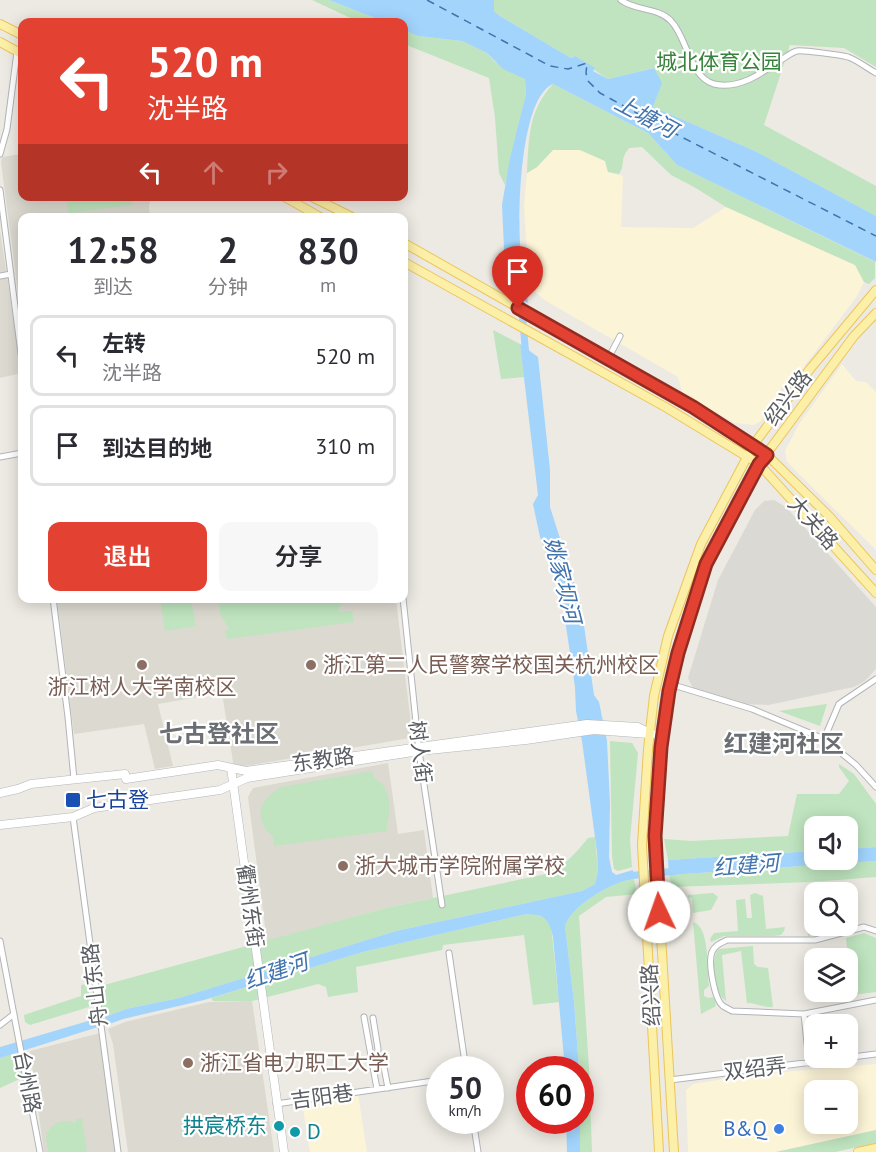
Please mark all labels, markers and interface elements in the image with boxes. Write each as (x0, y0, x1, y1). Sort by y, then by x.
text: 520 m (147, 34, 263, 89)
icon: left (48, 42, 126, 120)
park label: 城北体育公园 (656, 48, 782, 75)
water label: 上塘河 (610, 88, 685, 146)
text: 沈半路 (147, 91, 228, 125)
icon: left (134, 156, 167, 189)
icon: ahead (197, 156, 230, 189)
icon: right (260, 156, 293, 189)
text: 12:58 (67, 226, 159, 273)
text: 2 (218, 226, 238, 273)
text: 830 (297, 227, 359, 274)
pin (492, 246, 543, 308)
icon: arrive (501, 255, 534, 288)
text: m (320, 272, 336, 298)
text: 到达 (93, 274, 133, 300)
text: 分钟 (208, 274, 248, 300)
text: 左转 (102, 329, 146, 357)
icon: left (51, 339, 84, 372)
text: 520 m (315, 342, 375, 370)
text: 沈半路 (102, 360, 162, 386)
street label: 绍兴路 (758, 364, 817, 431)
icon: arrive (51, 429, 84, 462)
text: 310 m (315, 432, 375, 460)
text: 到达目的地 (102, 434, 212, 462)
street label: 大关路 (782, 490, 844, 555)
button: 退出 (48, 522, 207, 591)
button: 分享 (219, 522, 378, 591)
water label: 姚家坝河 (539, 534, 588, 630)
place label: 浙江第二人民警察学校国关杭州校区 (323, 651, 659, 678)
marker: 浙江树人大学南校区 (135, 658, 149, 672)
marker: 浙江第二人民警察学校国关杭州校区 (304, 658, 318, 672)
place label: 浙江树人大学南校区 (48, 673, 237, 700)
district label: 七古登社区 (159, 718, 279, 749)
street label: 树人街 (403, 719, 438, 785)
district label: 红建河社区 (724, 728, 844, 759)
street label: 东教路 (290, 742, 356, 777)
place label: 七古登 (86, 786, 149, 813)
marker: 七古登 (64, 791, 82, 809)
map controls (804, 816, 858, 1134)
button: sound (804, 816, 858, 870)
water label: 红建河 (712, 848, 784, 882)
place label: 浙大城市学院附属学校 (355, 852, 565, 879)
marker: 浙大城市学院附属学校 (336, 859, 350, 873)
street label: 衢州东街 (231, 862, 270, 949)
position arrow (627, 880, 691, 944)
button: search (804, 882, 858, 936)
street label: 舟山东路 (76, 942, 113, 1028)
water label: 红建河 (240, 946, 316, 995)
button: layers (804, 948, 858, 1002)
street label: 绍兴路 (635, 963, 666, 1027)
button: + (804, 1014, 858, 1068)
street label: 台州路 (8, 1048, 47, 1115)
place label: 浙江省电力职工大学 (200, 1049, 389, 1076)
street label: 双绍弄 (722, 1051, 788, 1086)
marker: 浙江省电力职工大学 (181, 1056, 195, 1070)
speed limit sign: 60 (516, 1056, 594, 1134)
text: 50 (448, 1068, 482, 1107)
street label: 吉阳巷 (289, 1079, 355, 1114)
button: − (804, 1080, 858, 1134)
text: km/h (449, 1101, 481, 1120)
place label: 拱宸桥东 (183, 1112, 267, 1139)
place label: B&Q (723, 1115, 768, 1142)
place label: D (307, 1118, 321, 1145)
marker: 拱宸桥东 (272, 1119, 286, 1133)
marker: B&Q (772, 1122, 786, 1136)
marker: D (288, 1125, 302, 1139)

